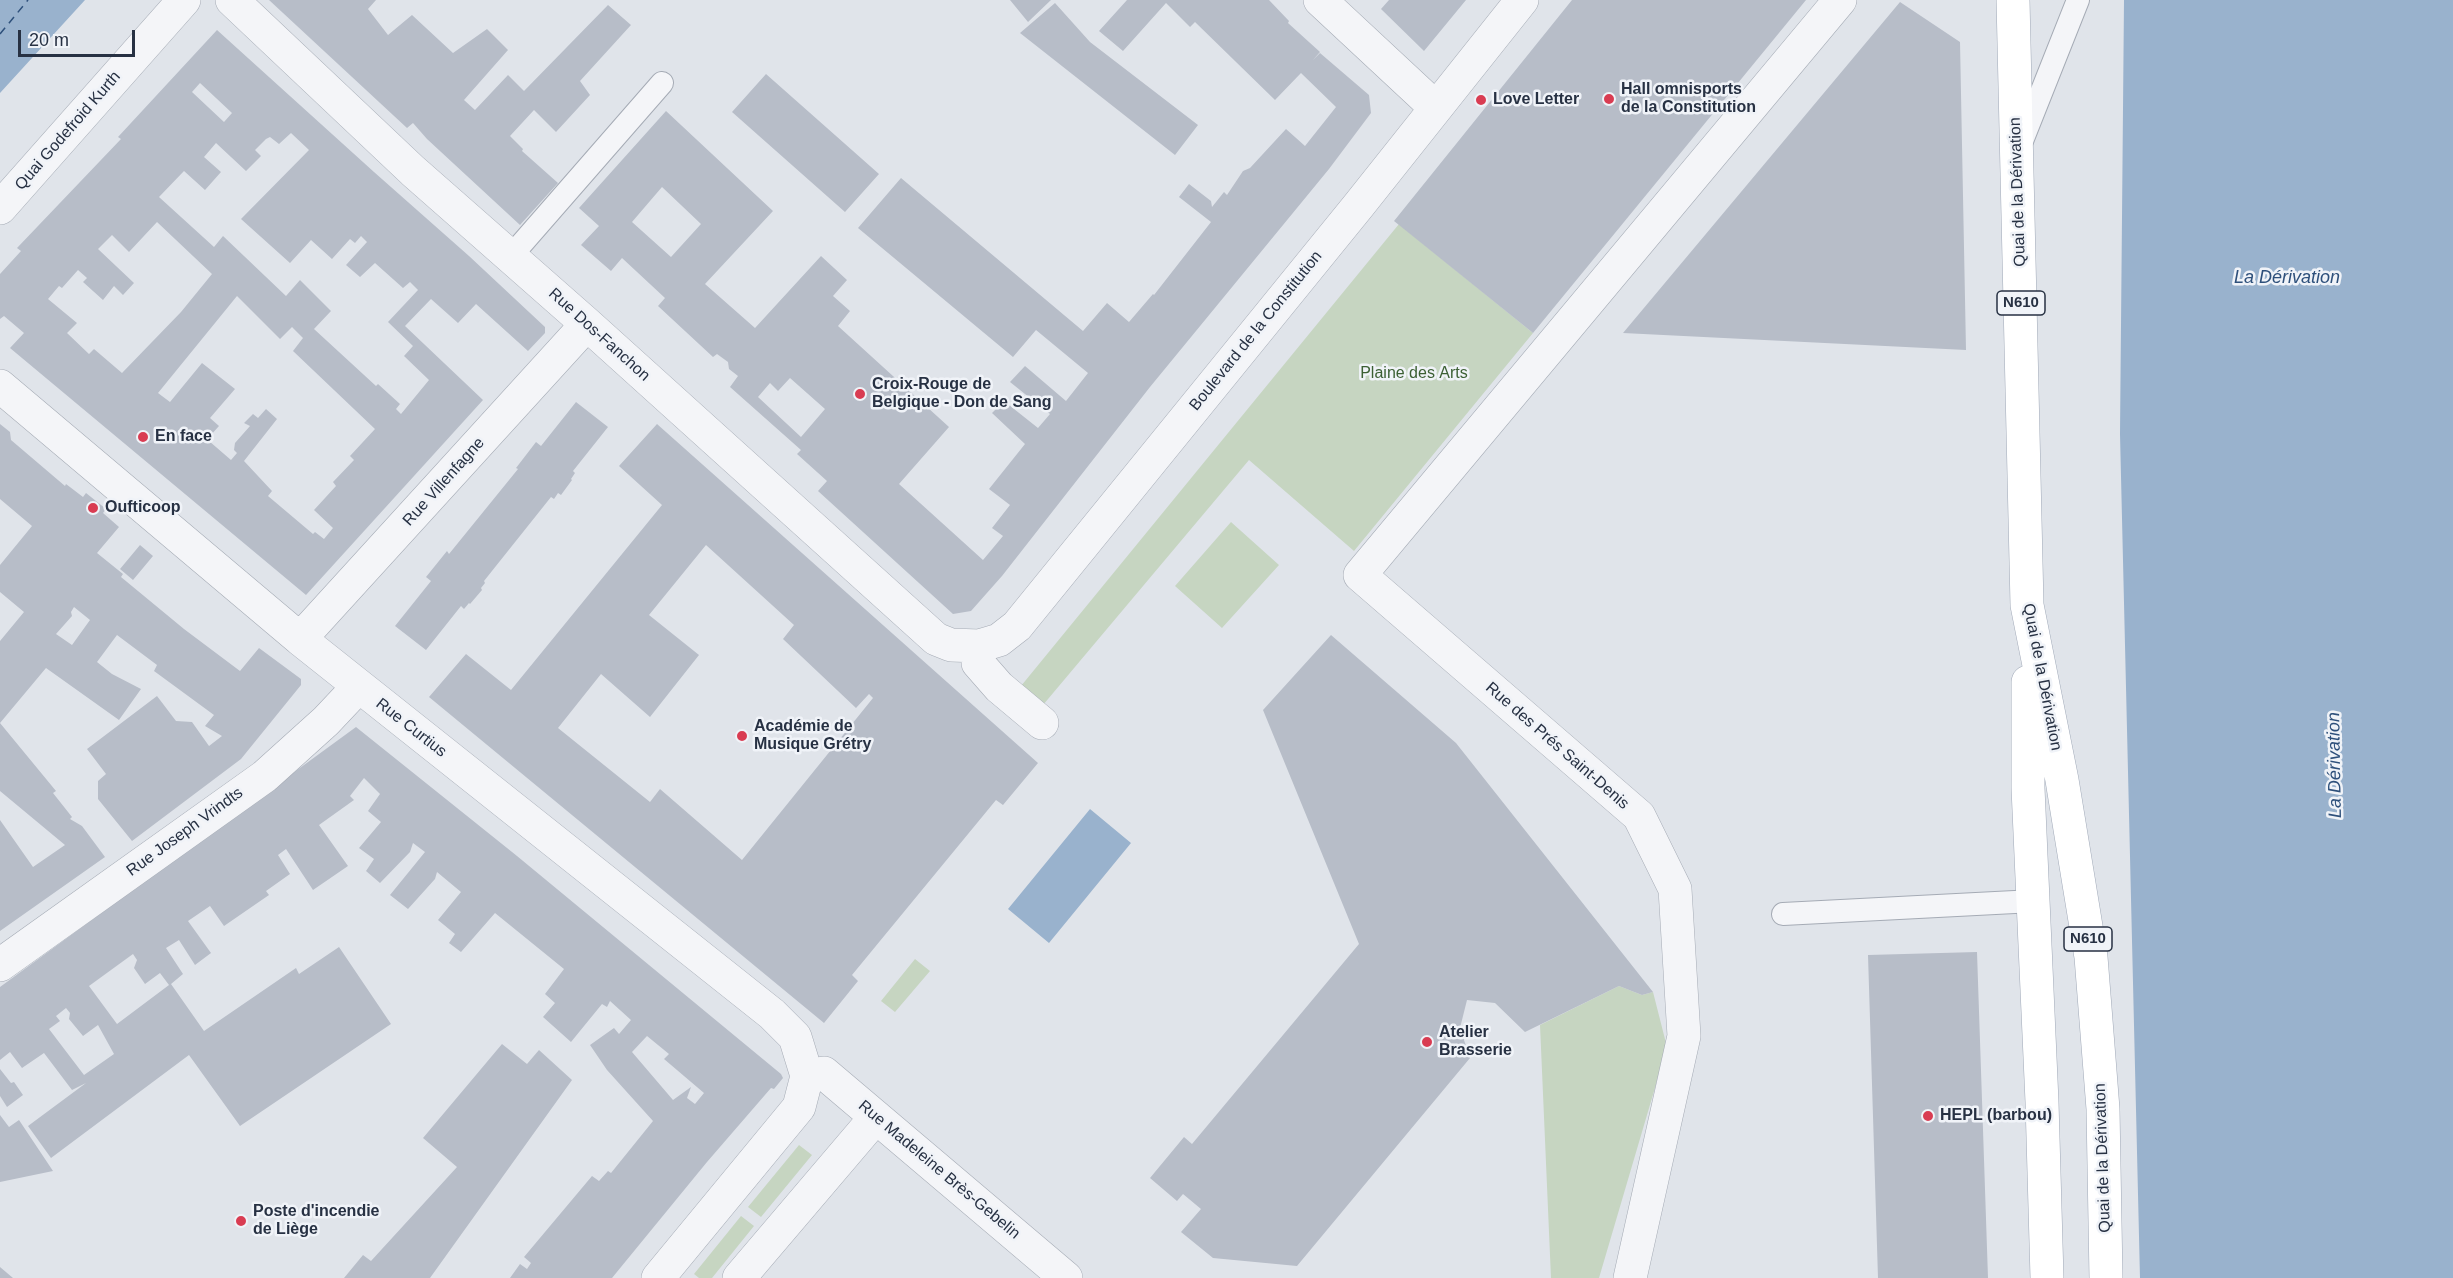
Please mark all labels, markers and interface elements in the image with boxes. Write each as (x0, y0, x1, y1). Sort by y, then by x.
scale bar (21, 18, 138, 56)
text: 20 m (29, 30, 69, 50)
street label: Quai Godefroid Kurth (11, 68, 125, 194)
place label: Hall omnisports de la Constitution (1621, 80, 1756, 118)
place label: Love Letter (1493, 90, 1579, 110)
marker: Hall omnisports de la Constitution (1602, 92, 1616, 106)
marker: Love Letter (1474, 93, 1488, 107)
street label: Quai de la Dérivation (2006, 117, 2030, 267)
street label: Boulevard de la Constitution (1186, 247, 1326, 415)
water label: La Dérivation (2234, 267, 2340, 289)
street label: Rue Dos-Fanchon (544, 284, 654, 386)
road number: N610 (1997, 291, 2045, 315)
park label: Plaine des Arts (1360, 364, 1468, 384)
place label: Croix-Rouge de Belgique - Don de Sang (872, 375, 1052, 413)
marker: Croix-Rouge de Belgique - Don de Sang (853, 387, 867, 401)
place label: En face (155, 427, 212, 447)
marker: En face (136, 430, 150, 444)
street label: Rue Villenfagne (399, 434, 489, 530)
place label: Oufticoop (105, 498, 181, 518)
marker: Oufticoop (86, 501, 100, 515)
street label: Quai de la Dérivation (2018, 602, 2066, 752)
street label: Rue des Prés Saint-Denis (1481, 678, 1633, 814)
street label: Rue Curtius (372, 694, 450, 762)
water label: La Dérivation (2323, 712, 2347, 818)
place label: Académie de Musique Grétry (754, 717, 871, 755)
marker: Académie de Musique Grétry (735, 729, 749, 743)
street label: Rue Joseph Vrindts (123, 783, 247, 881)
road number: N610 (2064, 927, 2112, 951)
place label: Atelier Brasserie (1439, 1023, 1512, 1061)
marker: Atelier Brasserie (1420, 1035, 1434, 1049)
street label: Quai de la Dérivation (2091, 1083, 2115, 1233)
street label: Rue Madeleine Brès-Gebelin (854, 1097, 1024, 1243)
place label: HEPL (barbou) (1940, 1106, 2052, 1126)
marker: HEPL (barbou) (1921, 1109, 1935, 1123)
place label: Poste d'incendie de Liège (253, 1202, 380, 1240)
marker: Poste d'incendie de Liège (234, 1214, 248, 1228)

